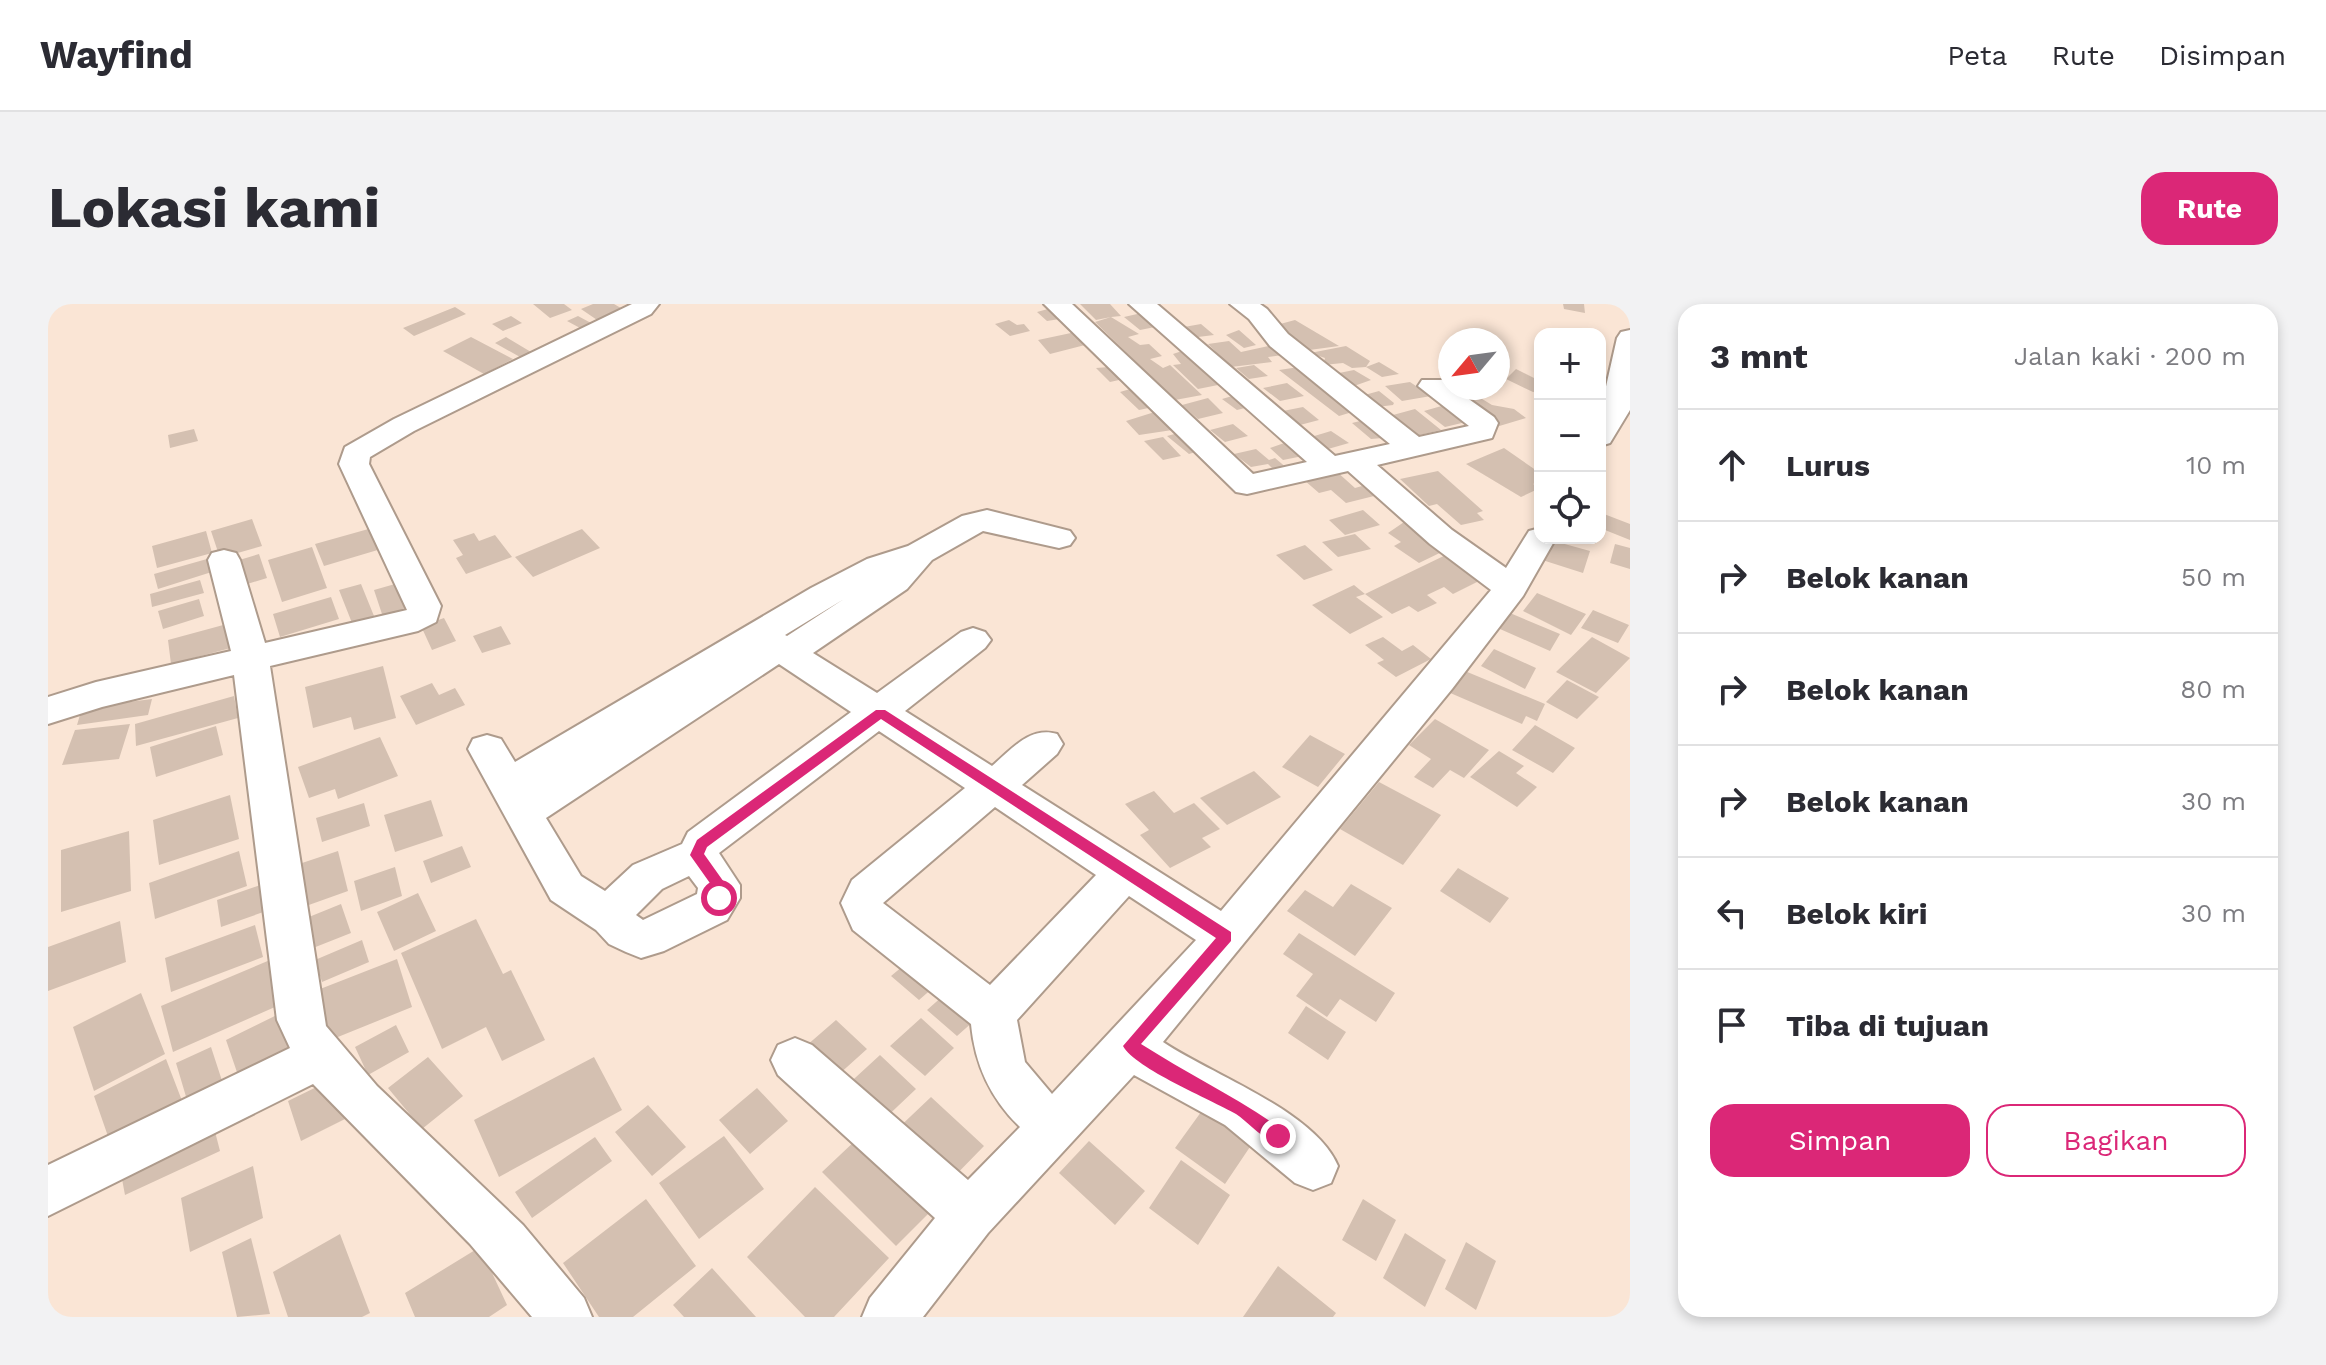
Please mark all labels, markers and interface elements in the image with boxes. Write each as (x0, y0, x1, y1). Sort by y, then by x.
text: Wayfind (40, 33, 193, 77)
text: Peta (1947, 39, 2007, 72)
text: Rute (2051, 39, 2115, 72)
text: Disimpan (2159, 39, 2286, 72)
button: Rute (2141, 172, 2278, 245)
text: Lokasi kami (48, 175, 380, 241)
north arrow (1438, 328, 1510, 400)
map controls (1534, 328, 1606, 544)
button: + (1534, 328, 1606, 400)
text: 3 mnt (1710, 336, 1808, 376)
text: Jalan kaki · 200 m (2014, 341, 2246, 371)
button: − (1534, 400, 1606, 472)
icon: ahead (1710, 443, 1754, 487)
text: Lurus (1786, 448, 1870, 483)
text: 10 m (2186, 450, 2246, 480)
button: locate (1534, 472, 1606, 544)
icon: right (1710, 555, 1754, 599)
text: Belok kanan (1786, 560, 1969, 595)
text: 50 m (2181, 562, 2246, 592)
icon: right (1710, 667, 1754, 711)
text: Belok kanan (1786, 672, 1969, 707)
text: 80 m (2180, 674, 2246, 704)
icon: right (1710, 779, 1754, 823)
text: Belok kanan (1786, 784, 1969, 819)
text: 30 m (2181, 786, 2246, 816)
route start (701, 880, 737, 916)
icon: left (1710, 891, 1754, 935)
text: Belok kiri (1786, 896, 1928, 931)
text: 30 m (2181, 898, 2246, 928)
icon: arrive (1710, 1003, 1754, 1047)
text: Tiba di tujuan (1786, 1008, 1989, 1043)
button: Simpan (1710, 1104, 1970, 1177)
button: Bagikan (1986, 1104, 2246, 1177)
route end (1260, 1118, 1296, 1154)

